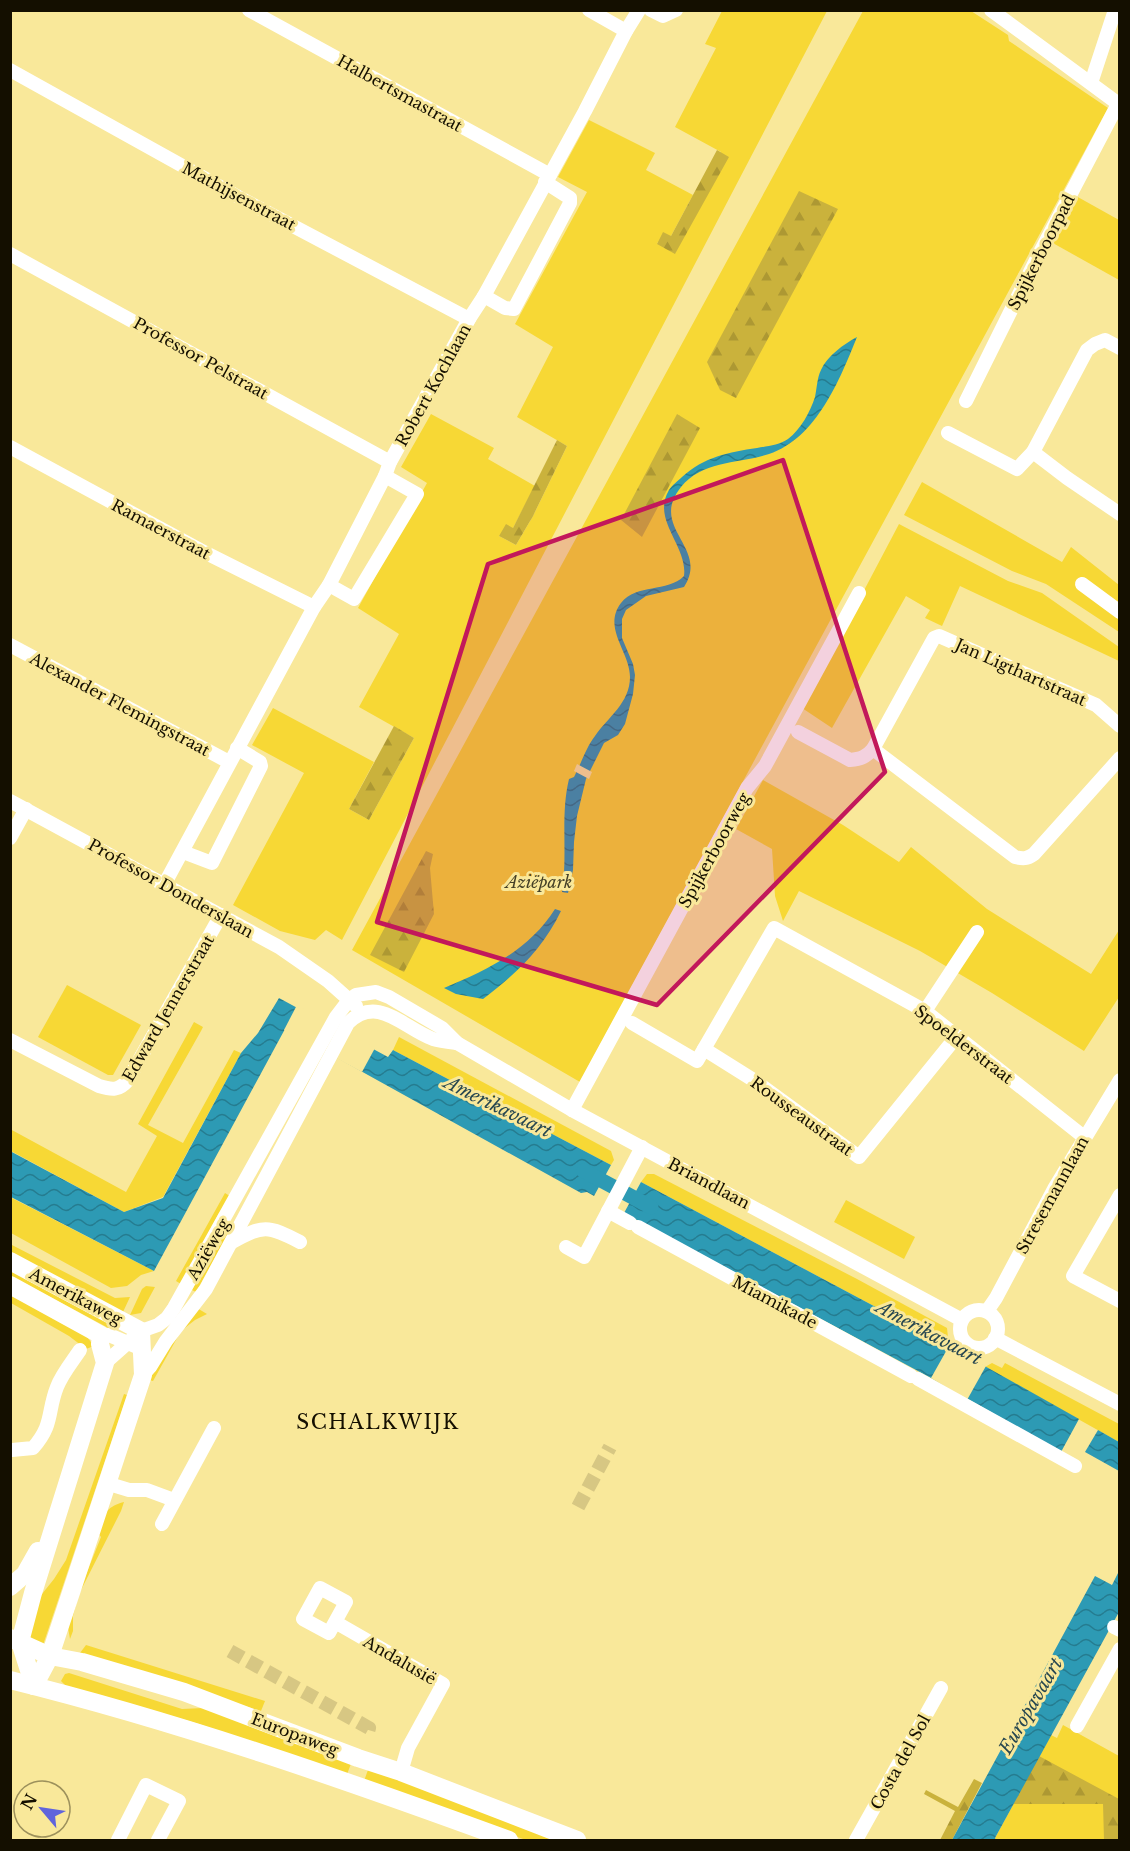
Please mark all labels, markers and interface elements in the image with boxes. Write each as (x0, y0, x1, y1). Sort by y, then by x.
street label: Halbertsmastraat (334, 50, 466, 136)
street label: Mathijsenstraat (179, 158, 299, 234)
street label: Spijkerboorpad (1003, 191, 1079, 313)
street label: Professor Pelstraat (130, 313, 272, 403)
street label: Robert Kochlaan (391, 320, 475, 450)
street label: Ramaerstraat (108, 495, 214, 563)
street label: Jan Ligthartstraat (951, 633, 1090, 710)
street label: Alexander Flemingstraat (26, 648, 213, 760)
street label: Spijkerboorweg (674, 789, 754, 911)
street label: Professor Donderslaan (85, 834, 257, 942)
park label: Aziëpark (504, 872, 572, 892)
street label: Edward Jennerstraat (118, 931, 218, 1085)
street label: Spoelderstraat (911, 1000, 1017, 1088)
water label: Amerikavaart (439, 1071, 556, 1143)
street label: Rousseaustraat (747, 1072, 857, 1160)
street label: Stresemannlaan (1011, 1133, 1093, 1257)
street label: Briandlaan (665, 1153, 753, 1213)
street label: Aziëweg (182, 1214, 234, 1284)
street label: Amerikaweg (25, 1263, 126, 1329)
street label: Miamikade (729, 1271, 821, 1333)
water label: Amerikavaart (871, 1295, 986, 1370)
district label: SCHALKWIJK (296, 1410, 460, 1434)
street label: Andalusië (359, 1631, 440, 1689)
water label: Europavaart (994, 1654, 1068, 1759)
street label: Europaweg (249, 1708, 342, 1760)
street label: Costa del Sol (866, 1711, 934, 1813)
north arrow (12, 1779, 72, 1839)
text: N (16, 1790, 41, 1813)

